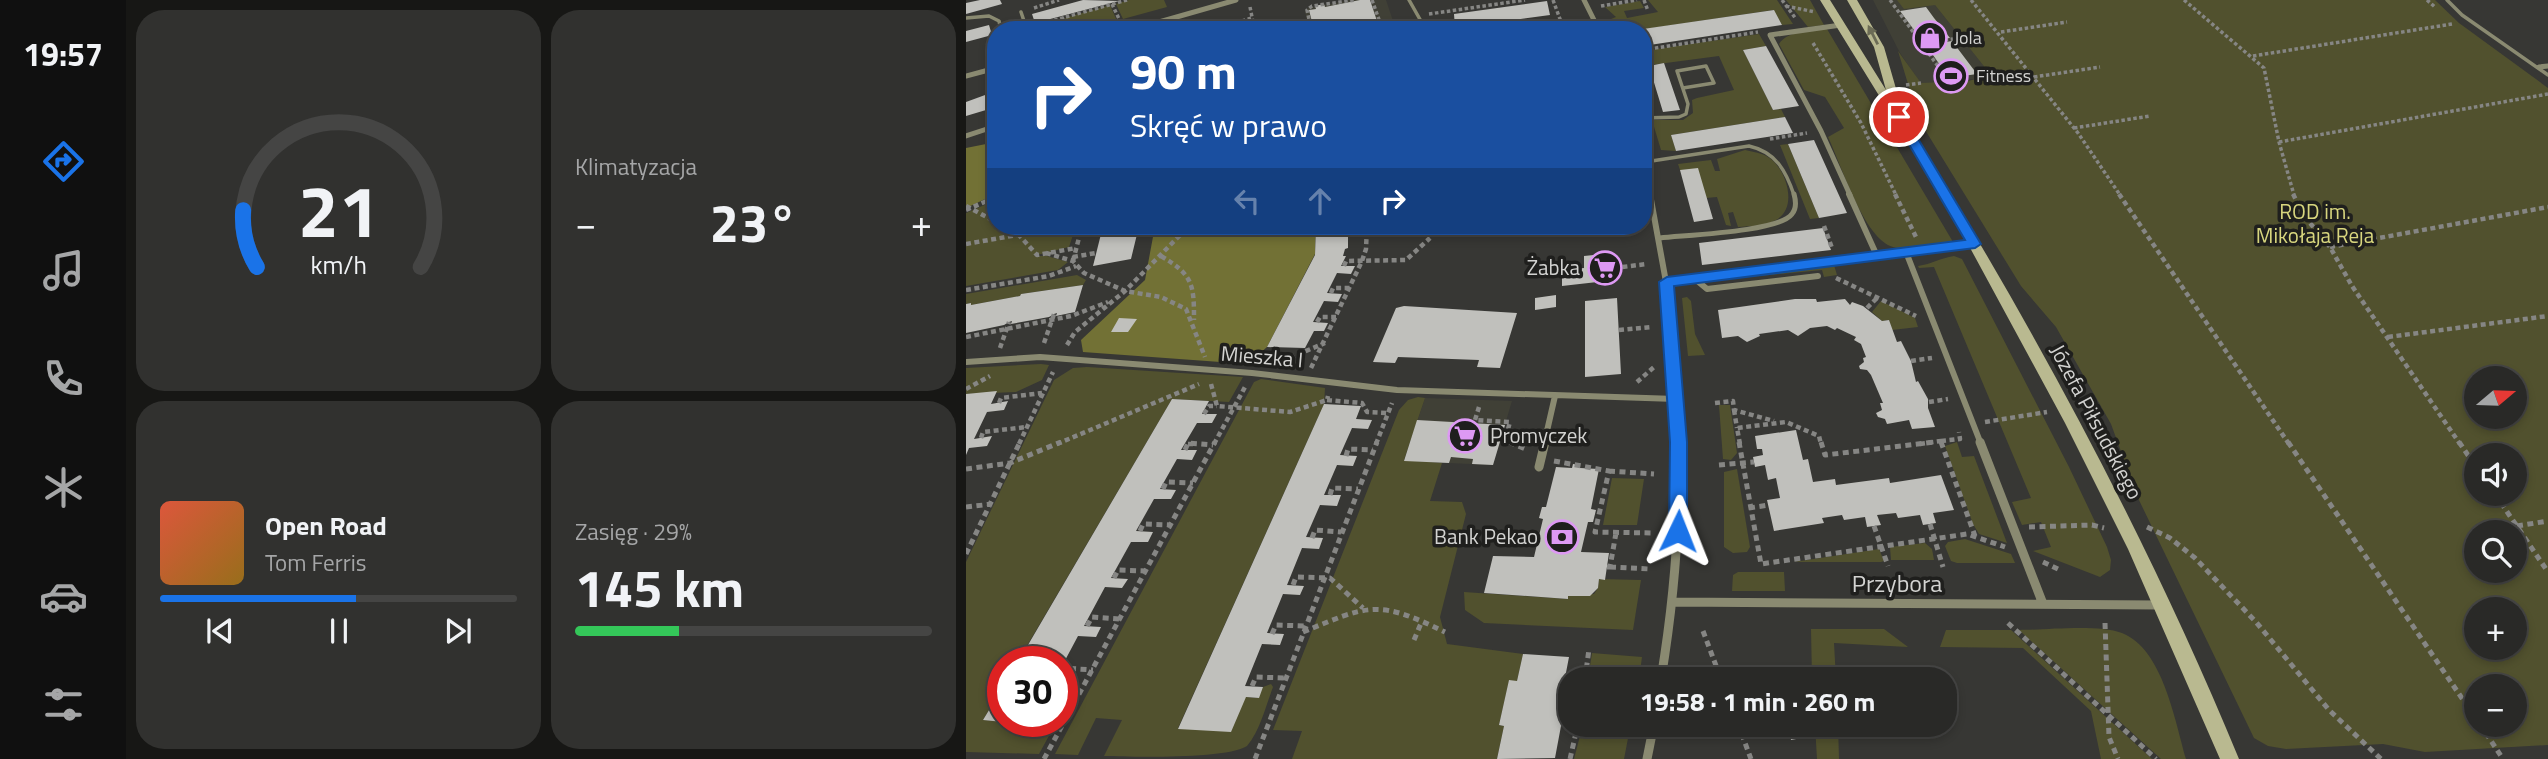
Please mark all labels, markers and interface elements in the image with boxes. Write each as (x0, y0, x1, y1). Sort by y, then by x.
shop icon: Jola (1911, 19, 1949, 57)
place label: Jola (1954, 24, 1982, 51)
one-way arrow (1868, 25, 1879, 45)
text: 19:57 (23, 30, 103, 78)
text: 90 m (1130, 33, 1237, 108)
icon: right (1015, 49, 1106, 140)
sports icon: Fitness (1932, 57, 1970, 95)
place label: Fitness (1976, 62, 2031, 89)
pin (1869, 87, 1929, 147)
icon: arrive (1880, 98, 1918, 136)
text: Skręć w prawo (1130, 101, 1327, 149)
icon: directions (39, 137, 88, 186)
text: Klimatyzacja (575, 149, 697, 184)
text: 21 (298, 155, 379, 265)
icon: left (1228, 182, 1266, 220)
icon: ahead (1301, 182, 1339, 220)
icon: right (1374, 182, 1412, 220)
text: 23° (710, 183, 797, 262)
text: − (575, 194, 596, 252)
text: + (911, 194, 932, 252)
park label: ROD im. Mikołaja Reja (2256, 195, 2375, 251)
text: km/h (310, 245, 367, 283)
icon: music (39, 246, 88, 295)
supermarket icon: Żabka (1586, 249, 1624, 287)
place label: Żabka (1527, 251, 1580, 283)
street label: Mieszka I (1220, 336, 1305, 376)
street label: Józefa Piłsudskiego (2042, 338, 2151, 505)
icon: phone (39, 354, 88, 403)
north arrow (2464, 366, 2527, 429)
map controls (2464, 366, 2527, 737)
supermarket icon: Promyczek (1446, 417, 1484, 455)
place label: Promyczek (1490, 419, 1587, 451)
button: sound (2464, 443, 2527, 506)
icon: climate (39, 463, 88, 512)
position arrow (1641, 494, 1715, 568)
text: Open Road (265, 506, 387, 545)
text: Zasięg · 29% (575, 514, 692, 549)
bank icon: Bank Pekao (1543, 518, 1581, 556)
place label: Bank Pekao (1434, 520, 1538, 552)
button: search (2464, 520, 2527, 583)
text: Tom Ferris (265, 545, 366, 580)
text: 145 km (575, 548, 744, 627)
street label: Przybora (1852, 565, 1942, 601)
icon: car (39, 572, 88, 621)
button: + (2464, 597, 2527, 660)
icon: previous (201, 612, 239, 650)
icon: pause (320, 612, 358, 650)
icon: next (439, 612, 477, 650)
speed limit sign: 30 (987, 646, 1078, 737)
button: − (2464, 674, 2527, 737)
icon: filters (39, 680, 88, 729)
text: 19:58 · 1 min · 260 m (1640, 682, 1875, 721)

